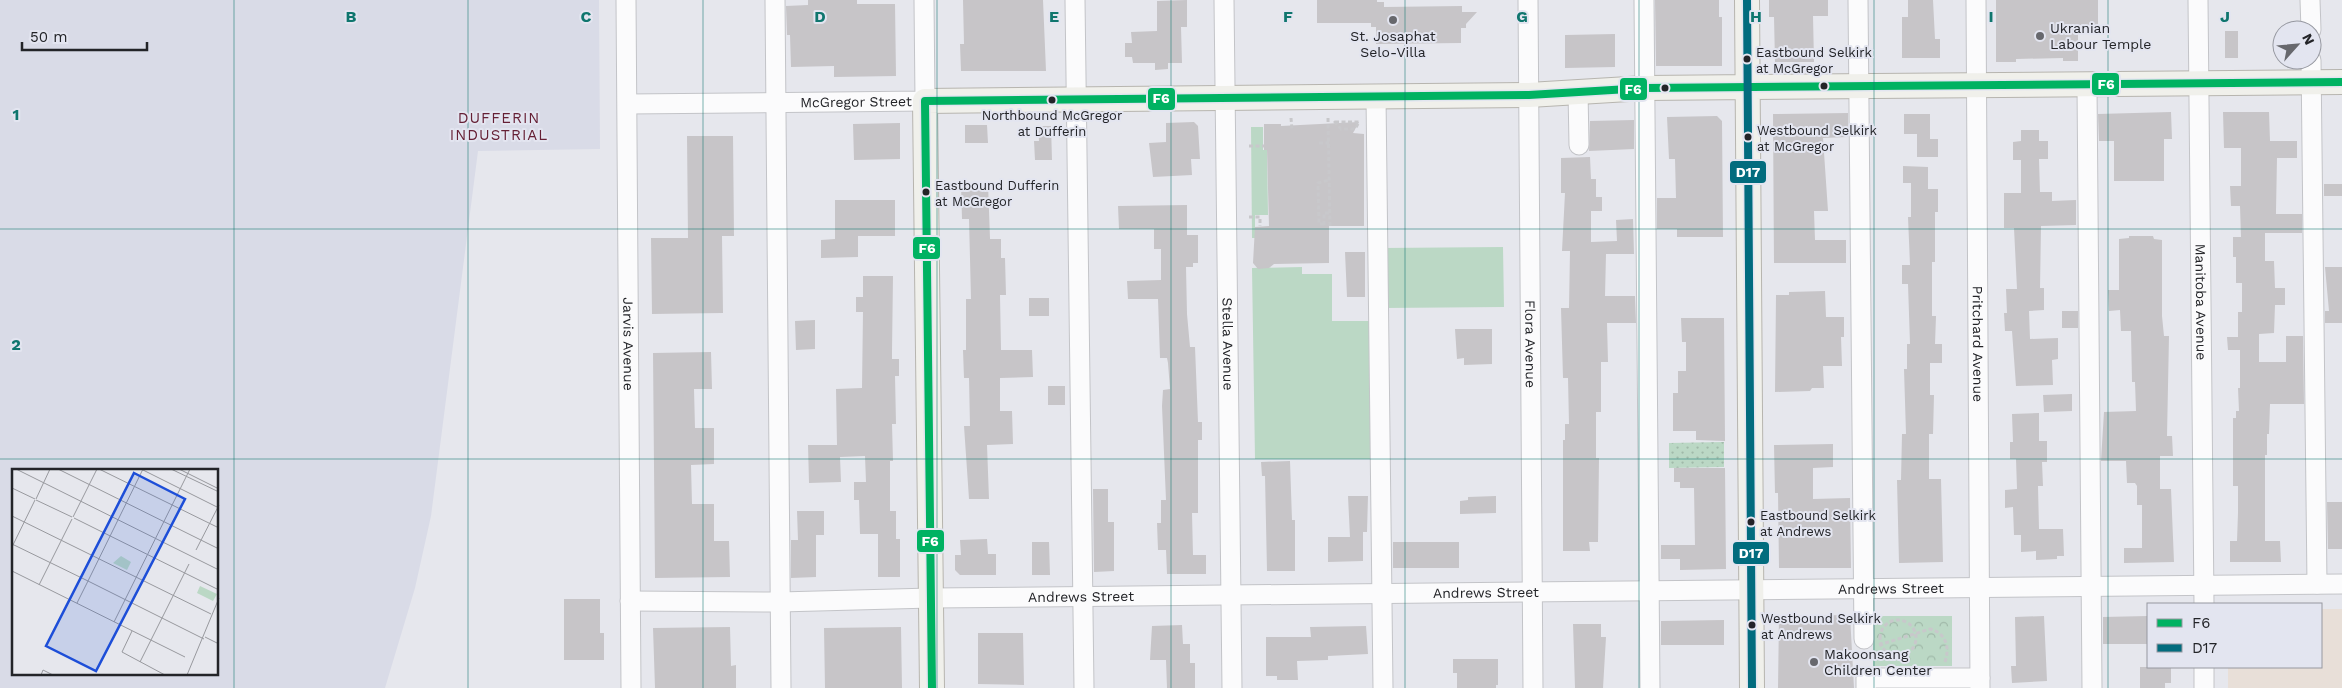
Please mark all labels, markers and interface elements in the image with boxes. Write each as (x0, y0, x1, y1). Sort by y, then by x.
text: B (346, 7, 357, 26)
text: C (581, 7, 592, 26)
text: D (814, 7, 826, 26)
text: E (1049, 7, 1059, 26)
text: F (1283, 7, 1293, 26)
text: G (1516, 7, 1528, 26)
text: H (1750, 7, 1762, 26)
text: I (1988, 7, 1994, 26)
text: J (2220, 7, 2230, 26)
marker: St. Josaphat Selo-Villa (1387, 14, 1399, 26)
scale bar (22, 20, 148, 52)
place label: Ukranian Labour Temple (2050, 20, 2151, 52)
north arrow (2272, 20, 2322, 70)
text: 50 m (30, 28, 67, 46)
place label: St. Josaphat Selo-Villa (1350, 28, 1436, 60)
marker: Ukranian Labour Temple (2034, 30, 2046, 42)
text: N (2299, 31, 2318, 47)
place label: Eastbound Selkirk at McGregor (1756, 45, 1872, 76)
marker: Eastbound Selkirk at McGregor (1742, 54, 1752, 64)
line badge: F6 (2091, 72, 2120, 96)
text: F6 (2097, 76, 2115, 92)
line badge: F6 (1619, 77, 1648, 101)
text: F6 (1624, 81, 1642, 97)
unlabelled marker (1819, 81, 1829, 91)
unlabelled marker (1660, 83, 1670, 93)
line badge: F6 (1147, 87, 1176, 111)
text: F6 (1152, 90, 1170, 106)
street label: McGregor Street (800, 93, 912, 110)
marker: Northbound McGregor at Dufferin (1047, 95, 1057, 105)
text: 1 (13, 105, 19, 124)
place label: Northbound McGregor at Dufferin (982, 108, 1122, 139)
district label: DUFFERIN INDUSTRIAL (450, 109, 548, 144)
place label: Westbound Selkirk at McGregor (1757, 123, 1877, 154)
marker: Westbound Selkirk at McGregor (1743, 132, 1753, 142)
line badge: D17 (1729, 160, 1767, 184)
text: D17 (1736, 164, 1761, 180)
place label: Eastbound Dufferin at McGregor (935, 178, 1059, 209)
marker: Eastbound Dufferin at McGregor (921, 187, 931, 197)
line badge: F6 (912, 236, 941, 260)
text: F6 (918, 240, 936, 256)
street label: Manitoba Avenue (2192, 244, 2210, 360)
street label: Pritchard Avenue (1970, 286, 1986, 402)
street label: Jarvis Avenue (620, 297, 637, 391)
street label: Stella Avenue (1219, 297, 1237, 391)
street label: Flora Avenue (1522, 300, 1539, 388)
text: 2 (11, 335, 21, 354)
inset map (12, 469, 219, 676)
place label: Eastbound Selkirk at Andrews (1760, 508, 1876, 539)
marker: Eastbound Selkirk at Andrews (1746, 517, 1756, 527)
line badge: F6 (916, 529, 945, 553)
text: F6 (921, 533, 939, 549)
line badge: D17 (1732, 541, 1770, 565)
text: D17 (1739, 545, 1764, 561)
street label: Andrews Street (1838, 580, 1944, 597)
street label: Andrews Street (1433, 584, 1539, 601)
street label: Andrews Street (1028, 588, 1134, 605)
legend (2147, 603, 2322, 668)
place label: Westbound Selkirk at Andrews (1761, 611, 1881, 642)
text: F6 (2192, 614, 2210, 632)
marker: Westbound Selkirk at Andrews (1747, 620, 1757, 630)
text: D17 (2192, 639, 2217, 657)
place label: Makoonsang Children Center (1824, 646, 1932, 678)
marker: Makoonsang Children Center (1808, 656, 1820, 668)

